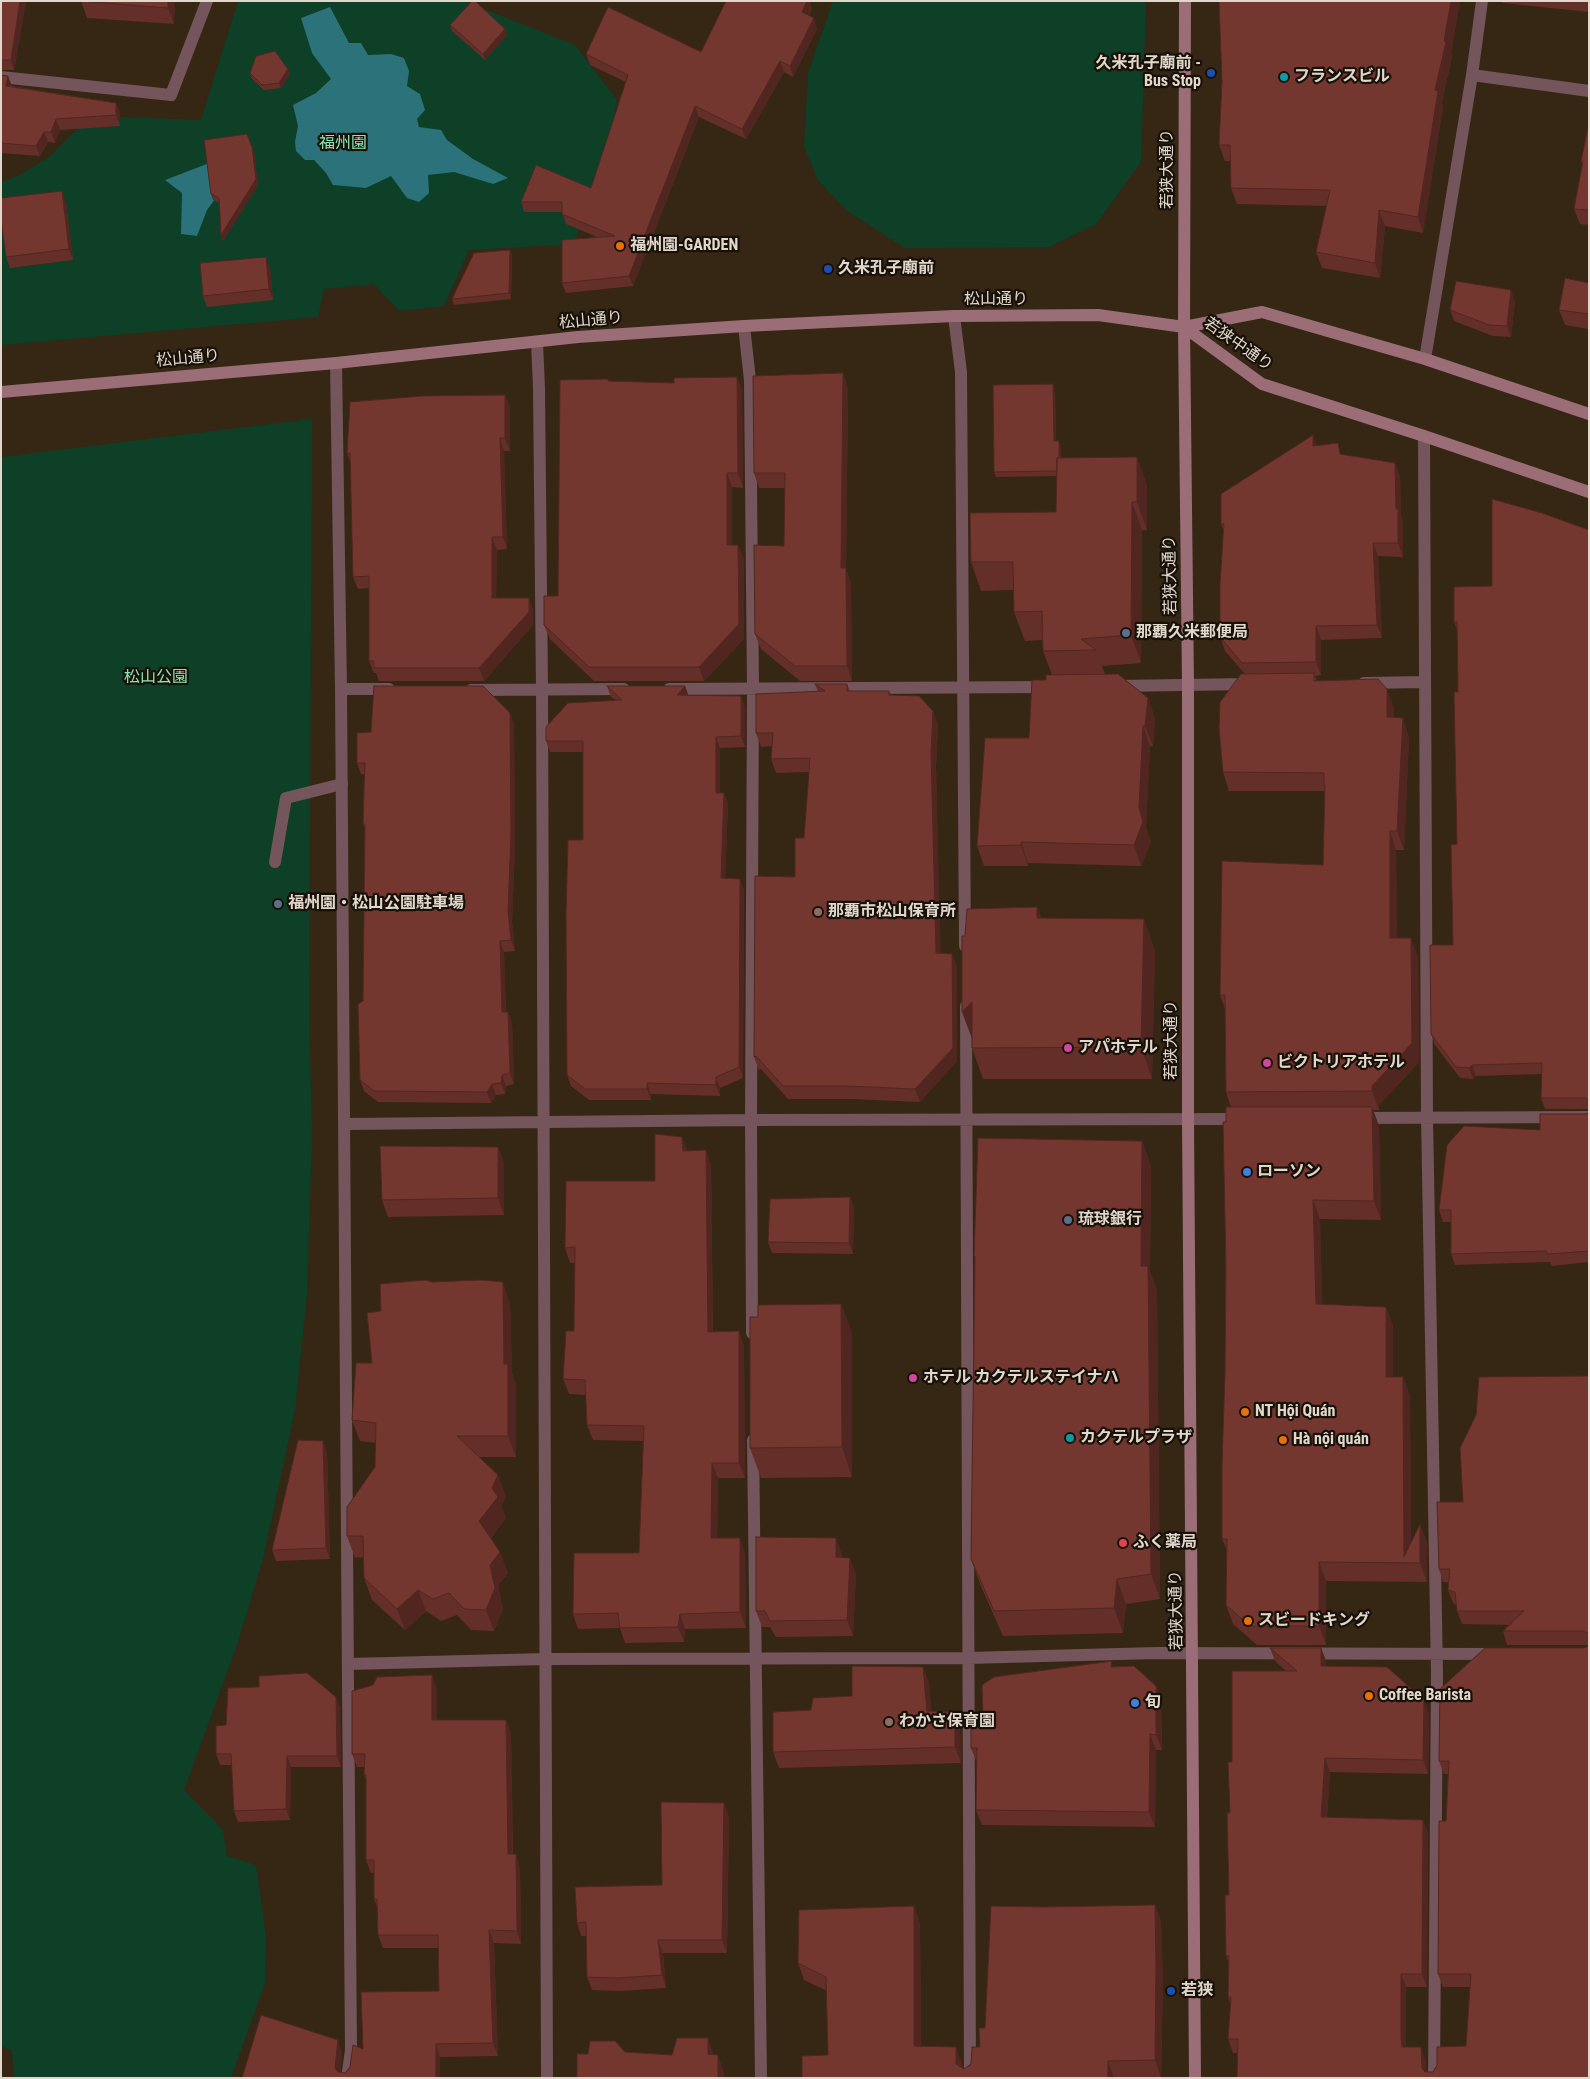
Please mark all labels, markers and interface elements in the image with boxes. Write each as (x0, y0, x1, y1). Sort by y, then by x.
place label: 久米孔子廟前 - Bus Stop (1096, 54, 1201, 92)
marker: 久米孔子廟前 - Bus Stop (1205, 67, 1217, 79)
place label: フランスビル (1294, 67, 1390, 87)
marker: フランスビル (1278, 71, 1290, 83)
street label: 若狭大通り (1158, 129, 1178, 209)
park label: 福州園 (319, 134, 367, 154)
place label: 福州園-GARDEN (630, 236, 738, 256)
marker: 福州園-GARDEN (614, 240, 626, 252)
place label: 久米孔子廟前 (838, 259, 934, 279)
marker: 久米孔子廟前 (822, 263, 834, 275)
street label: 松山通り (964, 290, 1028, 310)
street label: 松山通り (558, 309, 624, 333)
street label: 若狭中通り (1200, 314, 1276, 376)
street label: 松山通り (155, 347, 221, 371)
street label: 若狭大通り (1161, 535, 1181, 615)
place label: 那覇久米郵便局 (1136, 623, 1248, 643)
marker: 那覇久米郵便局 (1120, 627, 1132, 639)
park label: 松山公園 (124, 668, 188, 688)
place label: 福州園・松山公園駐車場 (288, 894, 464, 914)
marker: 福州園・松山公園駐車場 (272, 898, 284, 910)
place label: 那覇市松山保育所 (828, 902, 956, 922)
marker: 那覇市松山保育所 (812, 906, 824, 918)
street label: 若狭大通り (1162, 1000, 1182, 1080)
place label: アパホテル (1078, 1038, 1158, 1058)
marker: アパホテル (1062, 1042, 1074, 1054)
place label: ビクトリアホテル (1277, 1053, 1405, 1073)
marker: ビクトリアホテル (1261, 1057, 1273, 1069)
place label: ローソン (1257, 1162, 1321, 1182)
marker: ローソン (1241, 1166, 1253, 1178)
place label: 琉球銀行 (1078, 1210, 1142, 1230)
marker: 琉球銀行 (1062, 1214, 1074, 1226)
place label: ホテル カクテルステイナハ (923, 1368, 1119, 1388)
marker: ホテル カクテルステイナハ (907, 1372, 919, 1384)
place label: NT Hội Quán (1255, 1402, 1335, 1422)
marker: NT Hội Quán (1239, 1406, 1251, 1418)
place label: カクテルプラザ (1080, 1428, 1192, 1448)
place label: Hà nội quán (1293, 1430, 1369, 1450)
marker: カクテルプラザ (1064, 1432, 1076, 1444)
marker: Hà nội quán (1277, 1434, 1289, 1446)
place label: ふく薬局 (1133, 1533, 1197, 1553)
marker: ふく薬局 (1117, 1537, 1129, 1549)
street label: 若狭大通り (1167, 1570, 1187, 1650)
place label: スビードキング (1258, 1611, 1370, 1631)
marker: スビードキング (1242, 1615, 1254, 1627)
place label: Coffee Barista (1379, 1686, 1471, 1706)
marker: Coffee Barista (1363, 1690, 1375, 1702)
place label: 旬 (1145, 1693, 1161, 1713)
marker: 旬 (1129, 1697, 1141, 1709)
place label: わかさ保育園 (899, 1712, 995, 1732)
marker: わかさ保育園 (883, 1716, 895, 1728)
place label: 若狭 (1181, 1981, 1213, 2001)
marker: 若狭 (1165, 1985, 1177, 1997)

